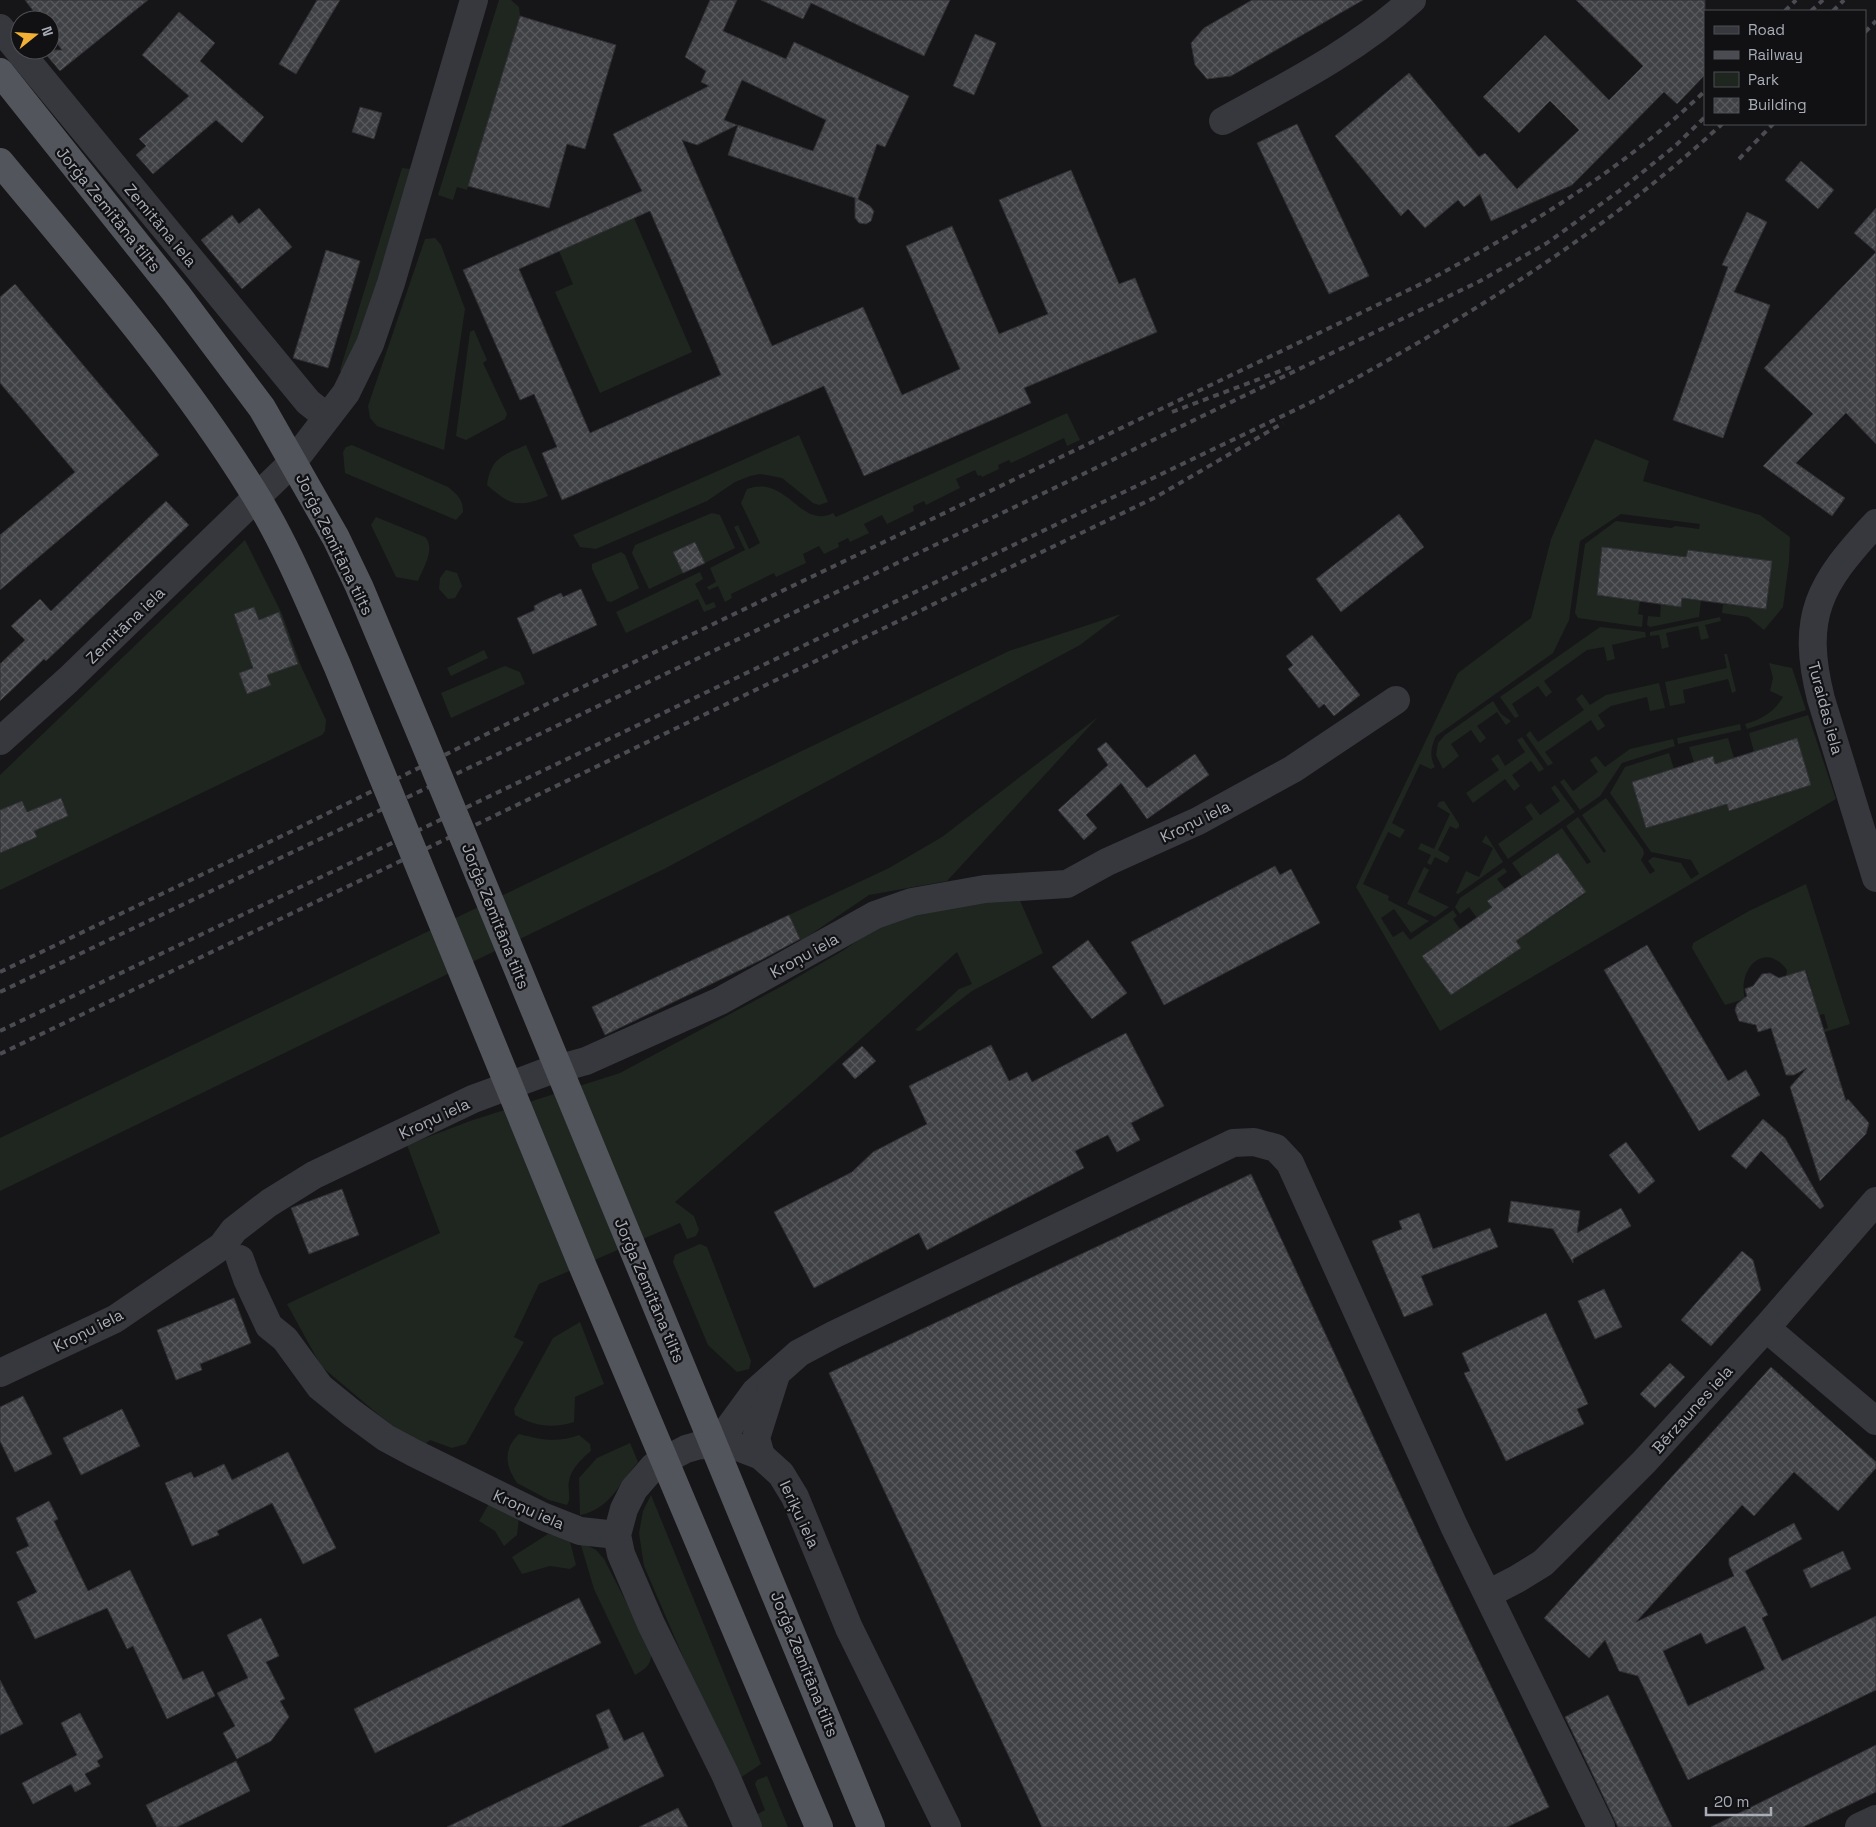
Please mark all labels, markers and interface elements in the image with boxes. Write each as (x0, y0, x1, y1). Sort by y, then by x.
north arrow (10, 10, 60, 60)
legend (1704, 10, 1866, 125)
text: Road (1748, 20, 1785, 39)
text: N (37, 24, 57, 38)
text: Railway (1748, 45, 1803, 64)
text: Park (1748, 70, 1779, 89)
text: Building (1748, 95, 1807, 114)
street label: Jorģa Zemitāna tilts (52, 142, 166, 276)
street label: Zemitāna iela (120, 179, 202, 271)
street label: Jorģa Zemitāna tilts (291, 470, 378, 619)
street label: Zemitāna iela (81, 582, 169, 668)
street label: Turaidas iela (1803, 659, 1848, 757)
street label: Kroņu iela (1157, 795, 1234, 847)
street label: Jorģa Zemitāna tilts (457, 840, 534, 992)
street label: Kroņu iela (766, 928, 842, 983)
street label: Kroņu iela (396, 1093, 473, 1144)
street label: Jorģa Zemitāna tilts (610, 1215, 690, 1366)
street label: Kroņu iela (50, 1304, 127, 1357)
street label: Bērzaunes iela (1647, 1361, 1737, 1458)
street label: Ieriķu iela (775, 1477, 824, 1551)
street label: Kroņu iela (490, 1485, 568, 1534)
street label: Jorģa Zemitāna tilts (766, 1588, 843, 1740)
scale bar (1706, 1784, 1771, 1816)
text: 20 m (1714, 1792, 1749, 1811)

